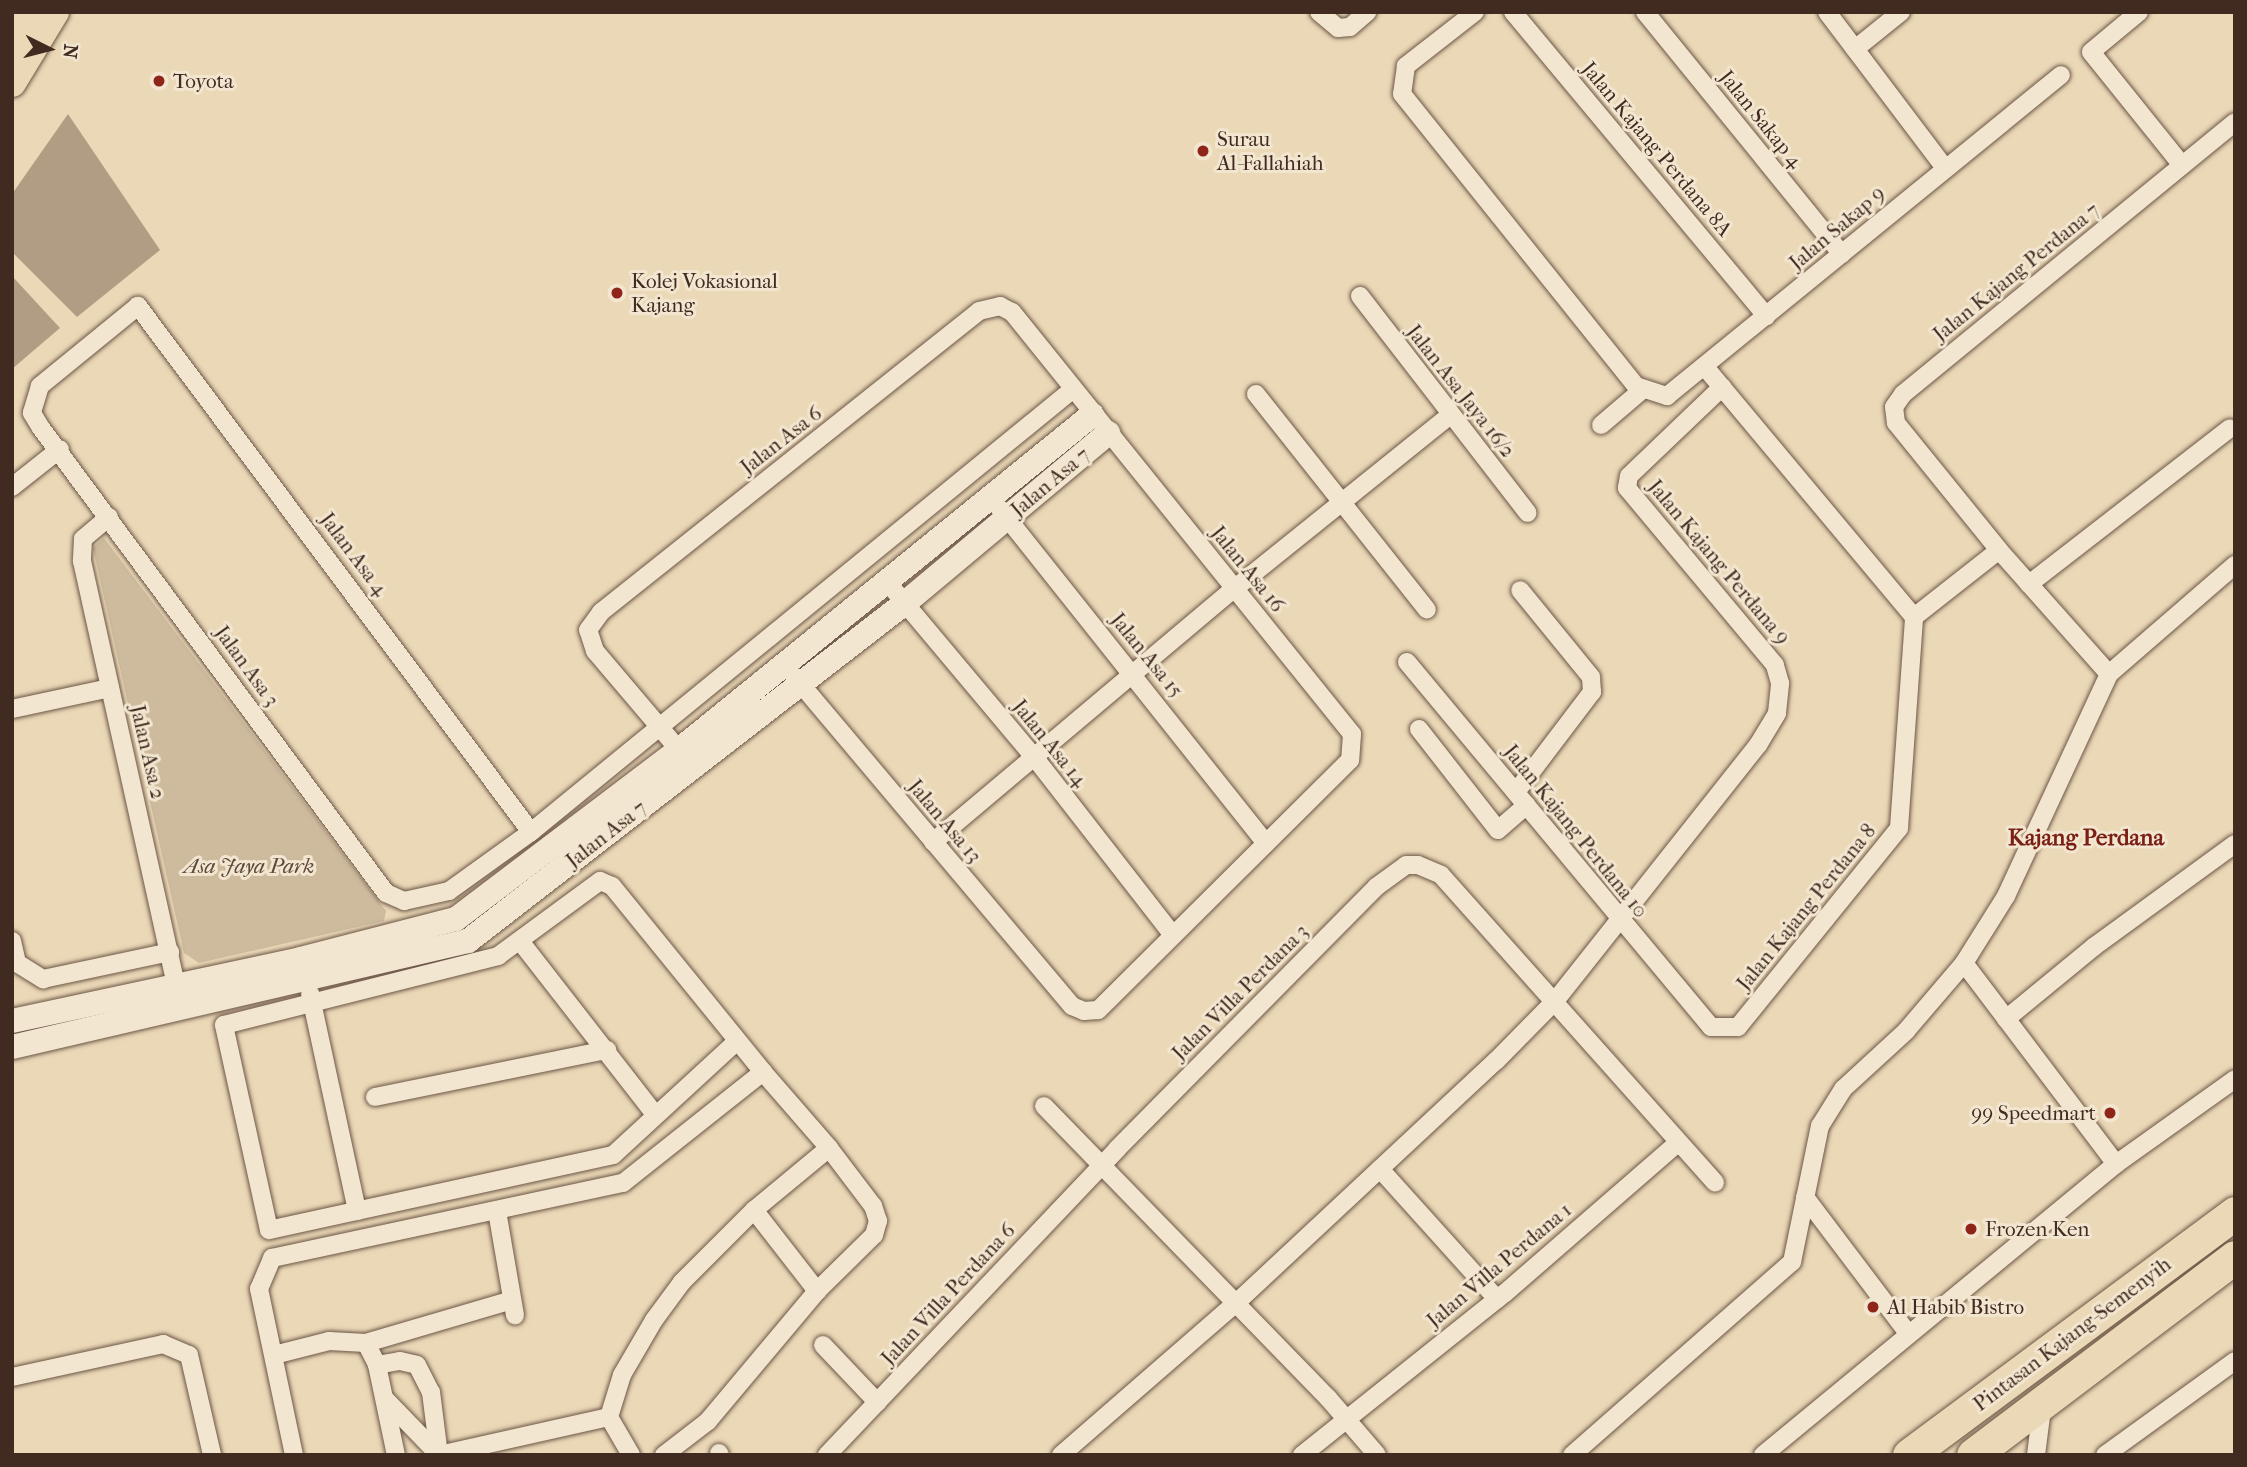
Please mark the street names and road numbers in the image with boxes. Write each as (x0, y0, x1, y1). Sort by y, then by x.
street label: Jalan Kajang Perdana 8A (1576, 56, 1738, 242)
street label: Jalan Sakap 4 (1714, 65, 1808, 173)
street label: Jalan Sakap 9 (1784, 181, 1890, 275)
street label: Jalan Kajang Perdana 7 (1928, 197, 2104, 347)
street label: Jalan Asa Jaya 16/2 (1401, 320, 1521, 462)
street label: Jalan Asa 6 (735, 400, 827, 480)
street label: Jalan Asa 7 (1005, 442, 1095, 522)
street label: Jalan Kajang Perdana 9 (1643, 474, 1795, 650)
street label: Jalan Asa 4 (315, 508, 393, 600)
street label: Jalan Asa 16 (1206, 521, 1290, 617)
street label: Jalan Asa 15 (1105, 608, 1189, 702)
street label: Jalan Asa 3 (209, 621, 285, 711)
street label: Jalan Asa 14 (1007, 694, 1093, 792)
street label: Jalan Asa 2 (125, 703, 171, 801)
street label: Jalan Kajang Perdana 10 (1498, 739, 1654, 923)
street label: Jalan Asa 13 (903, 774, 987, 868)
street label: Jalan Asa 7 (561, 795, 651, 873)
street label: Jalan Kajang Perdana 8 (1731, 819, 1881, 995)
street label: Jalan Villa Perdana 3 (1167, 919, 1313, 1065)
street label: Jalan Villa Perdana 1 (1421, 1197, 1577, 1333)
street label: Jalan Villa Perdana 6 (876, 1218, 1020, 1370)
street label: Pintasan Kajang-Semenyih (1968, 1251, 2176, 1417)

